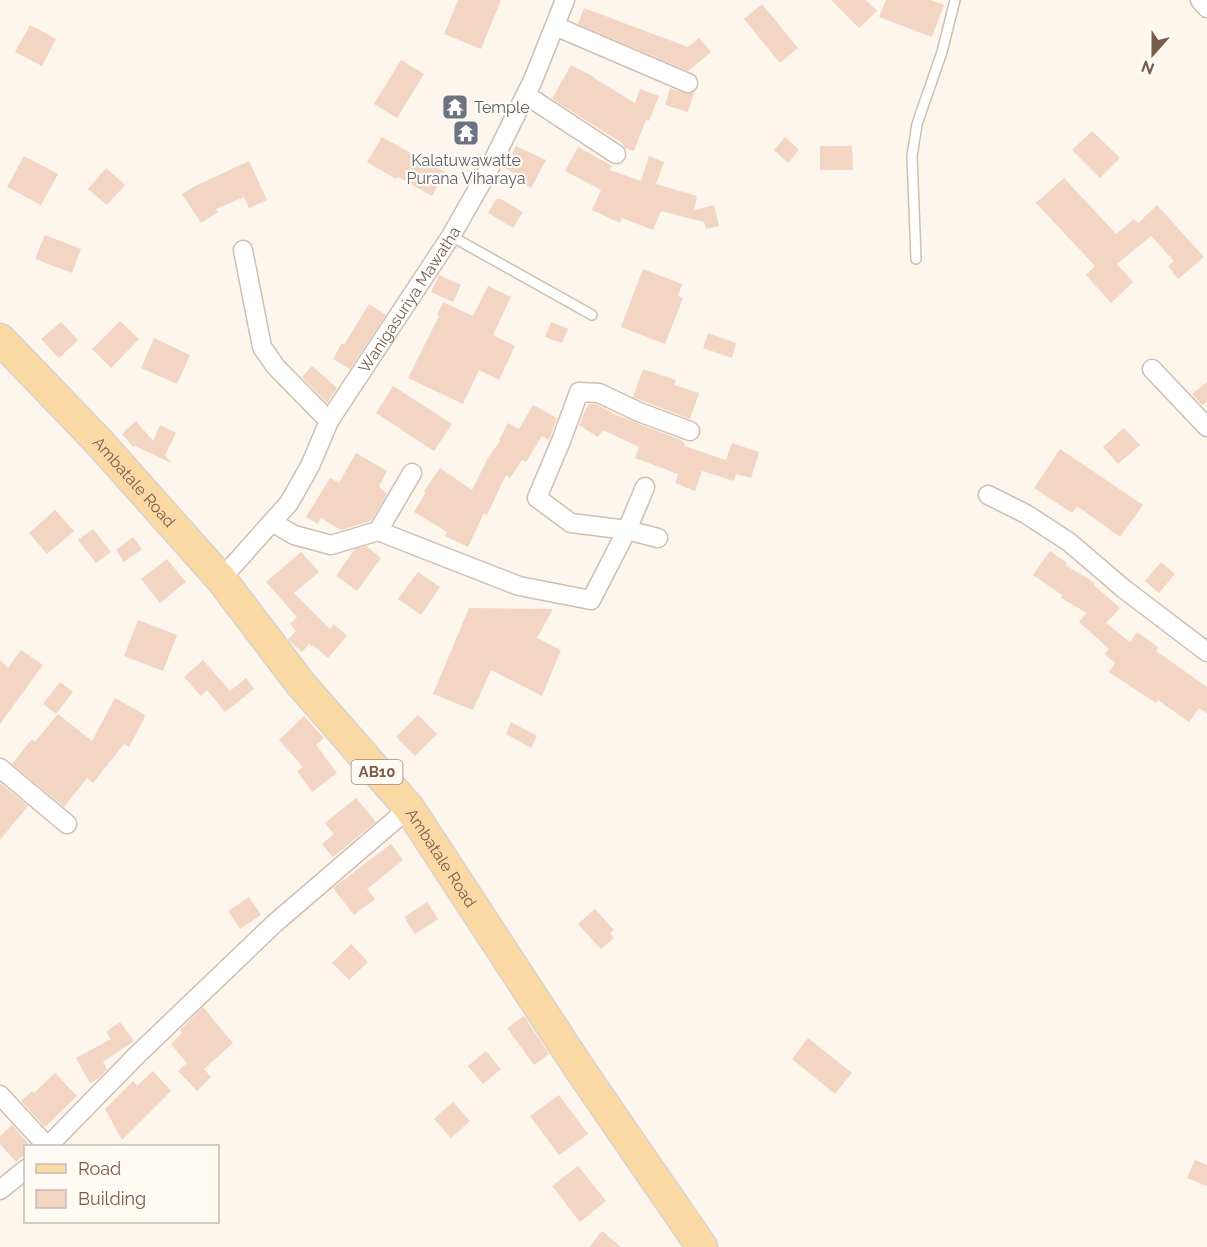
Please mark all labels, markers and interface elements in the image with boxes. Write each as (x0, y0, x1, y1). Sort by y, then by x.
north arrow (1123, 24, 1183, 84)
text: N (1139, 56, 1157, 79)
temple icon: Temple (440, 92, 470, 122)
place label: Temple (474, 98, 530, 117)
temple icon: Kalatuwawatte Purana Viharaya (451, 118, 481, 148)
place label: Kalatuwawatte Purana Viharaya (407, 151, 525, 188)
street label: Wanigasuriya Mawatha (354, 223, 464, 376)
street label: Ambatale Road (89, 433, 180, 531)
road number: AB10 (352, 760, 403, 784)
street label: Ambatale Road (402, 804, 481, 911)
legend (24, 1145, 219, 1223)
text: Road (78, 1158, 121, 1179)
text: Building (78, 1188, 146, 1209)

